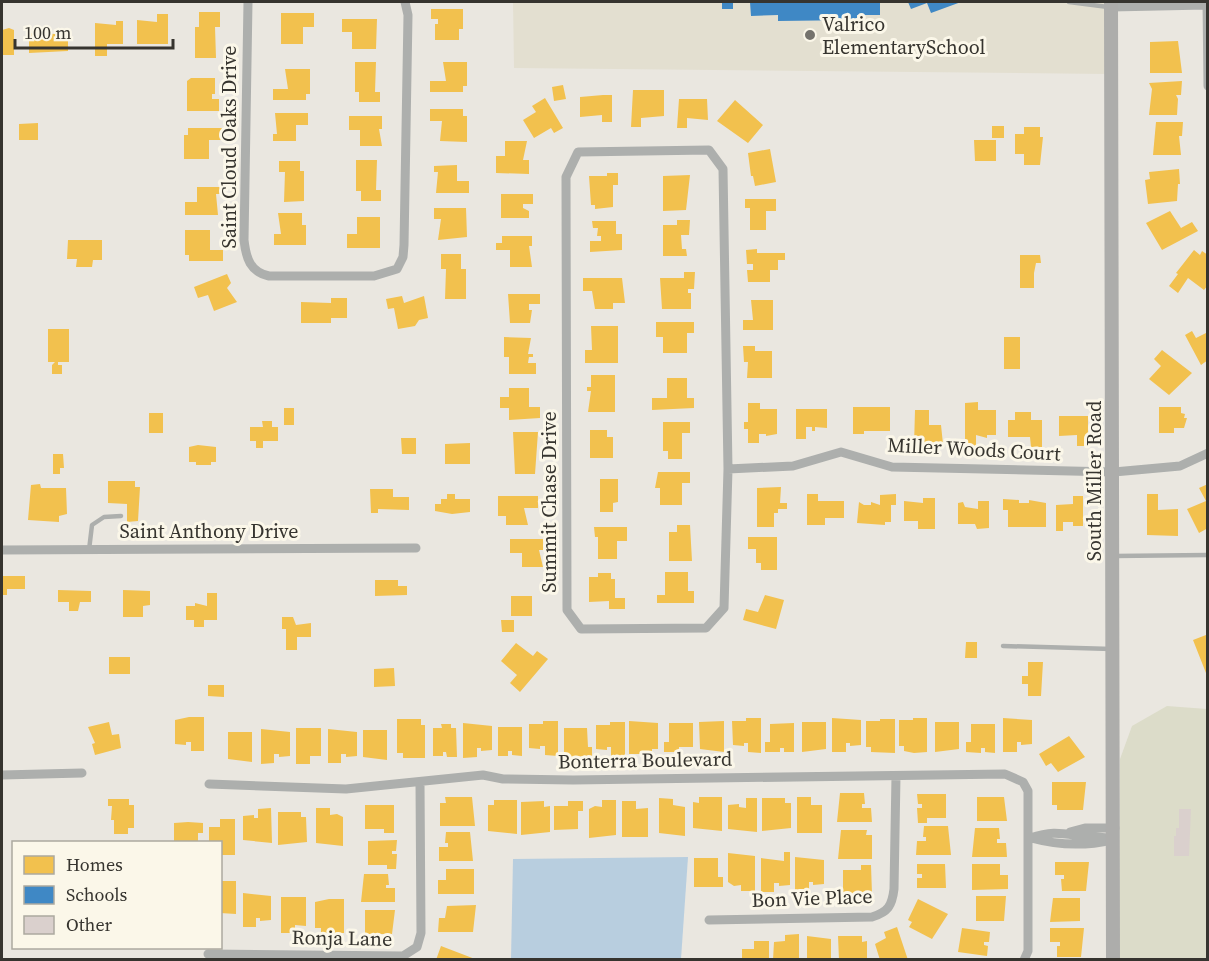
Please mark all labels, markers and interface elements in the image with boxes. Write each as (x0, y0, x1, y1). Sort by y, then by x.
place label: Valrico ElementarySchool (822, 10, 985, 61)
scale bar (15, 12, 172, 50)
text: 100 m (24, 20, 71, 45)
marker: Valrico ElementarySchool (803, 28, 817, 42)
street label: Saint Cloud Oaks Drive (215, 46, 243, 249)
street label: South Miller Road (1080, 400, 1108, 561)
street label: Summit Chase Drive (535, 411, 563, 593)
street label: Miller Woods Court (887, 430, 1062, 468)
street label: Saint Anthony Drive (120, 517, 299, 545)
street label: Bonterra Boulevard (558, 744, 733, 776)
legend (12, 841, 222, 949)
text: Homes (66, 852, 123, 877)
text: Schools (66, 882, 128, 907)
street label: Bon Vie Place (751, 882, 873, 914)
text: Other (66, 912, 113, 937)
street label: Ronja Lane (291, 923, 393, 953)

